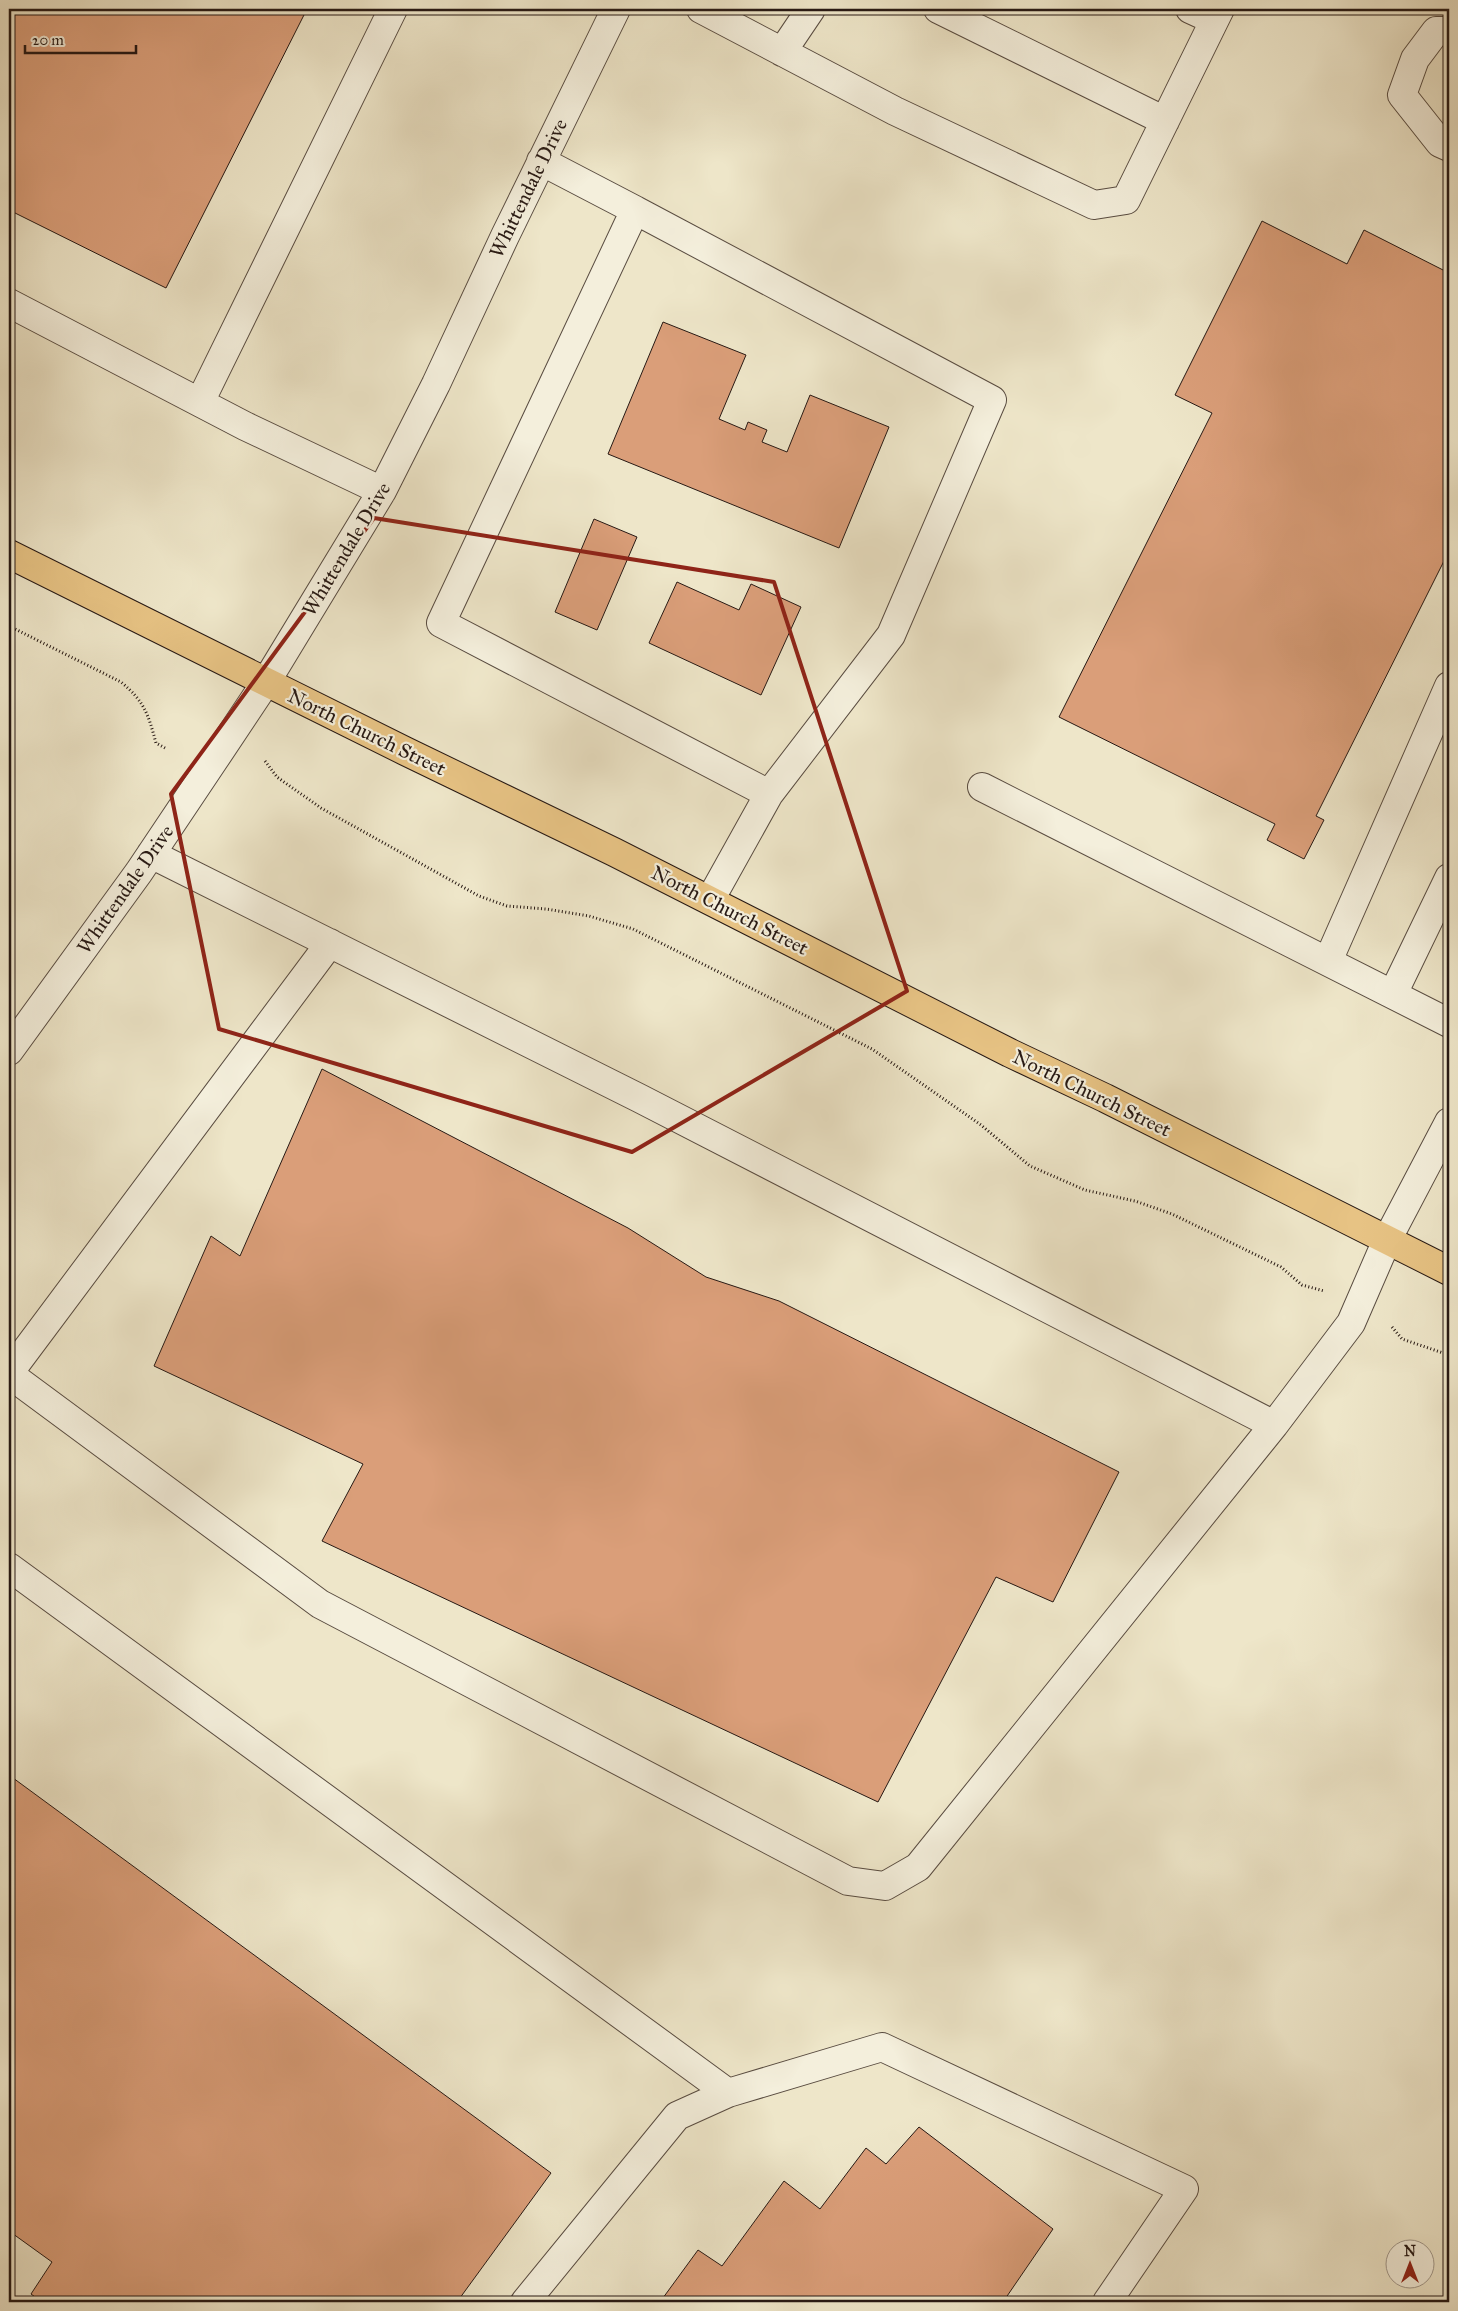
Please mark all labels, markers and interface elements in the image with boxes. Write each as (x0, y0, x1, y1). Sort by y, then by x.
scale bar (25, 22, 136, 54)
text: 20 m (32, 31, 64, 49)
street label: Whittendale Drive (484, 115, 572, 261)
street label: Whittendale Drive (297, 478, 395, 620)
street label: North Church Street (284, 683, 450, 781)
street label: Whittendale Drive (72, 820, 178, 958)
street label: North Church Street (647, 860, 813, 960)
street label: North Church Street (1009, 1044, 1175, 1142)
north arrow (1386, 2238, 1436, 2288)
text: N (1404, 2243, 1416, 2260)

